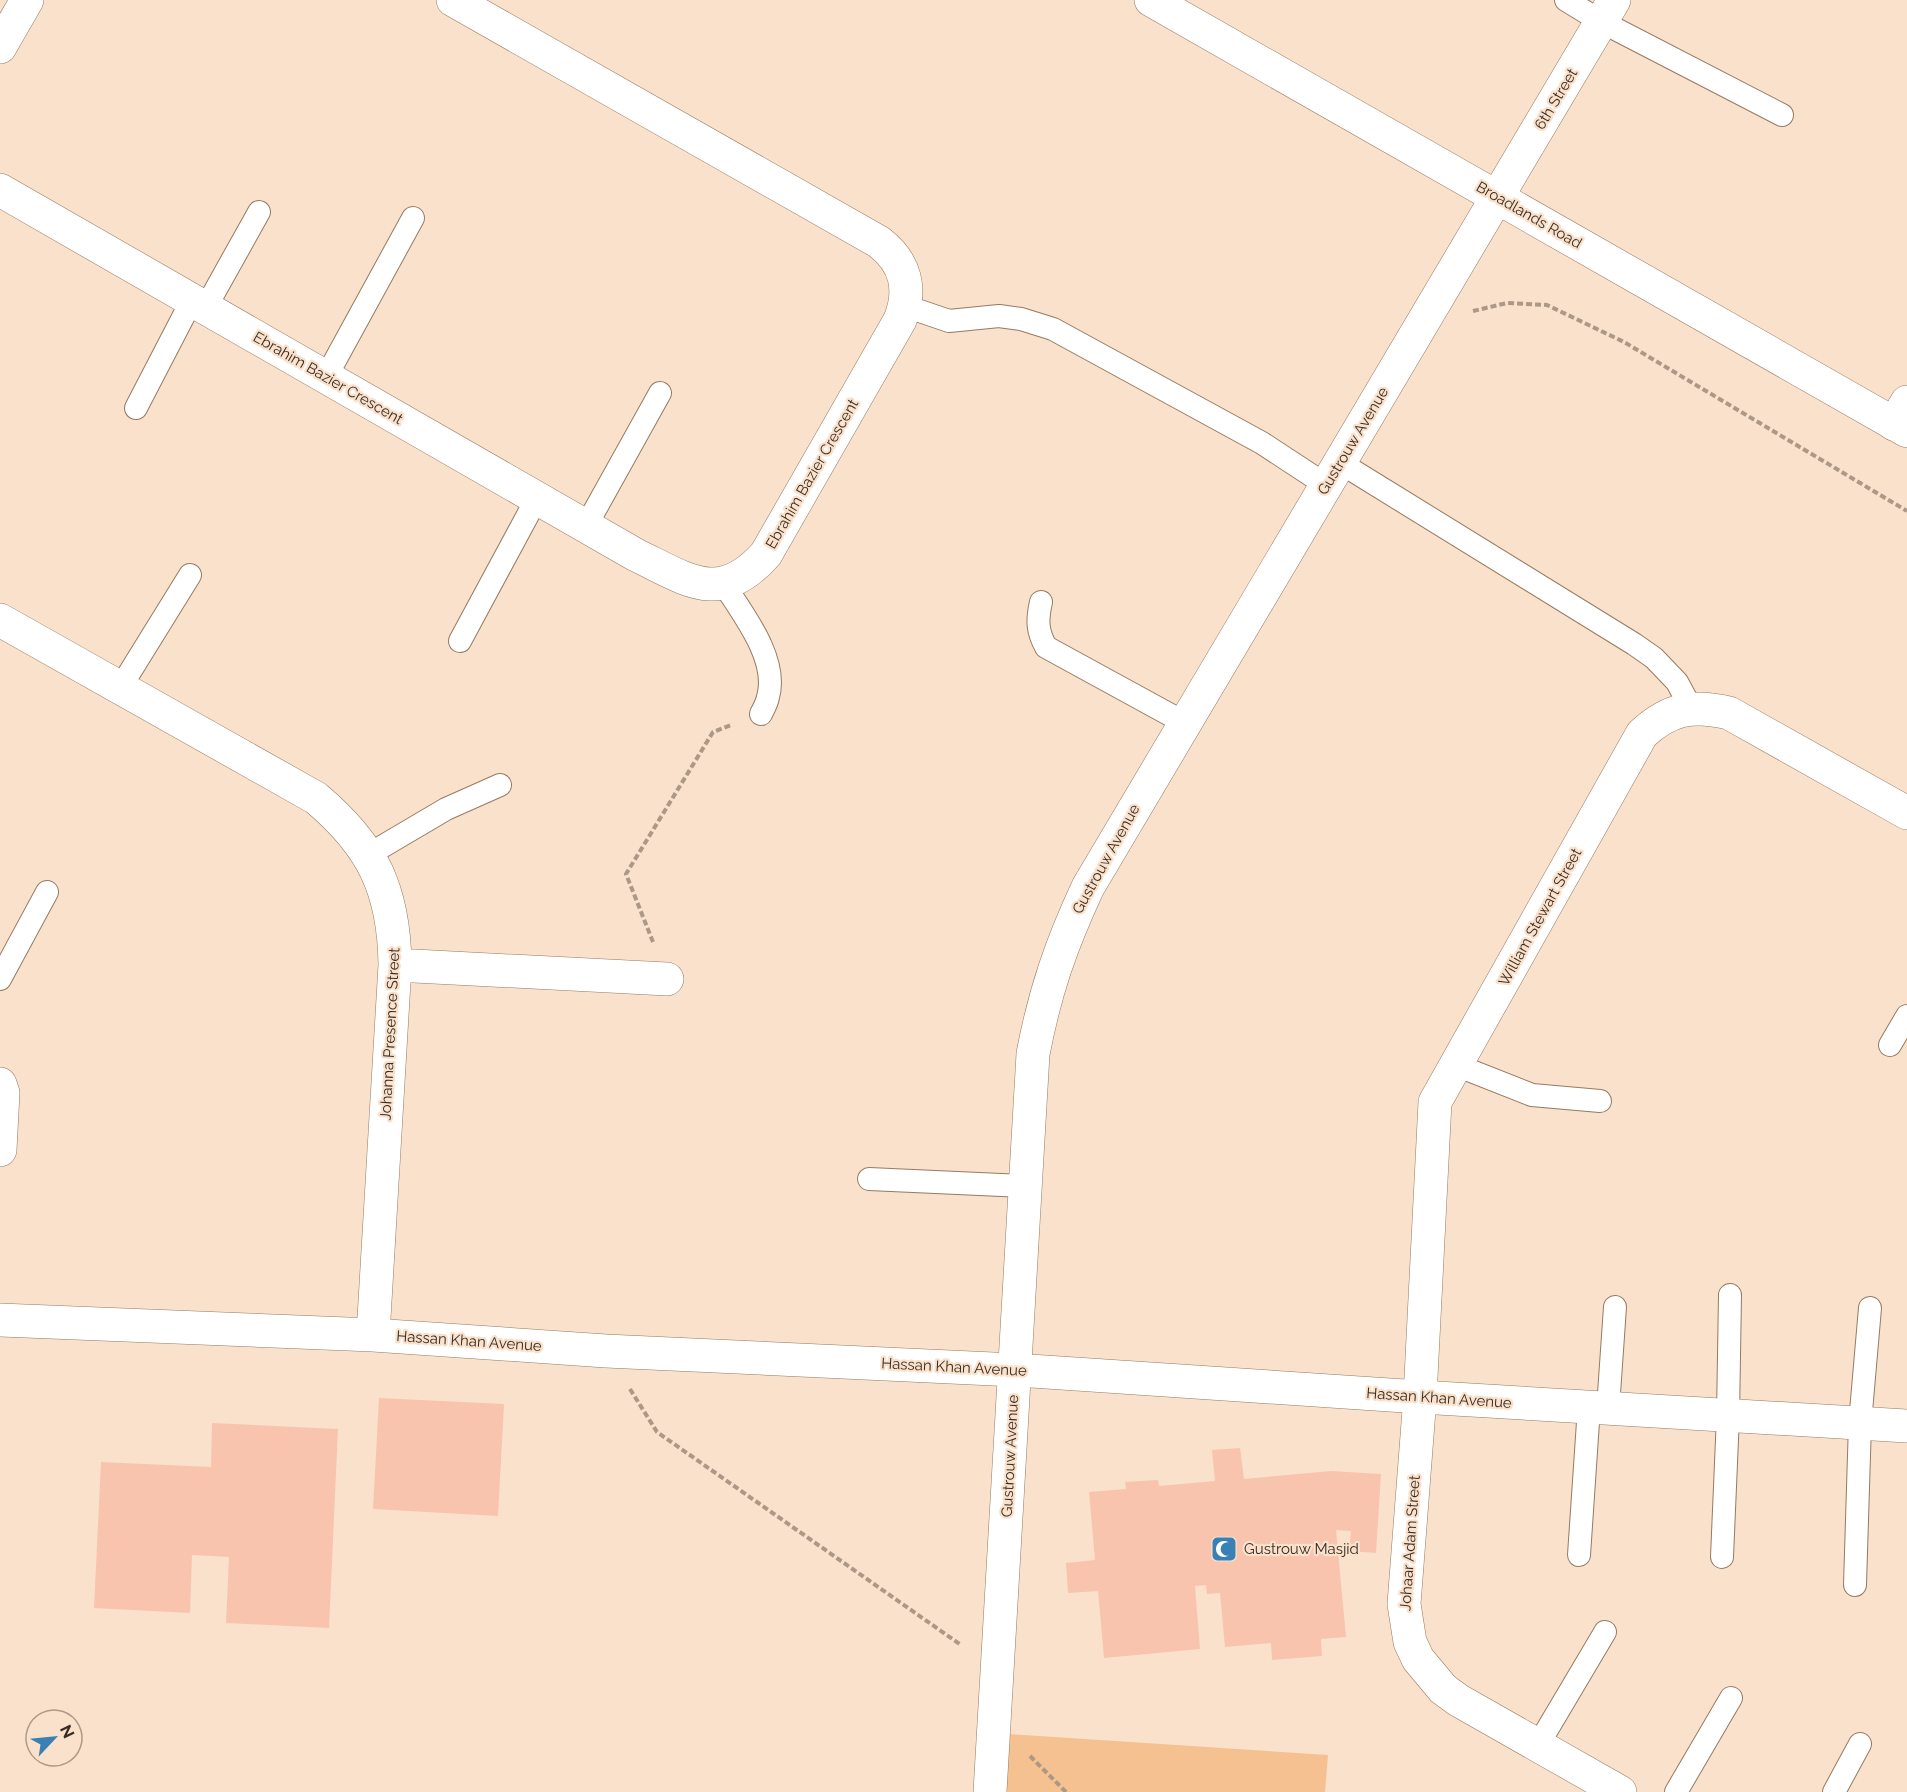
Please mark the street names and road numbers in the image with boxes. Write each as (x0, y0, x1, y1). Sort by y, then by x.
street label: 6th Street (1531, 65, 1581, 133)
street label: Broadlands Road (1473, 177, 1585, 253)
street label: Ebrahim Bazier Crescent (250, 328, 406, 428)
street label: Gustrouw Avenue (1314, 384, 1392, 498)
street label: Ebrahim Bazier Crescent (762, 396, 862, 552)
street label: Gustrouw Avenue (1068, 801, 1144, 917)
street label: William Stewart Street (1495, 845, 1585, 989)
street label: Johanna Presence Street (376, 947, 404, 1121)
street label: Hassan Khan Avenue (396, 1327, 542, 1355)
street label: Hassan Khan Avenue (881, 1354, 1027, 1380)
street label: Hassan Khan Avenue (1366, 1384, 1512, 1412)
street label: Gustrouw Avenue (998, 1394, 1022, 1518)
street label: Johaar Adam Street (1396, 1475, 1424, 1611)

